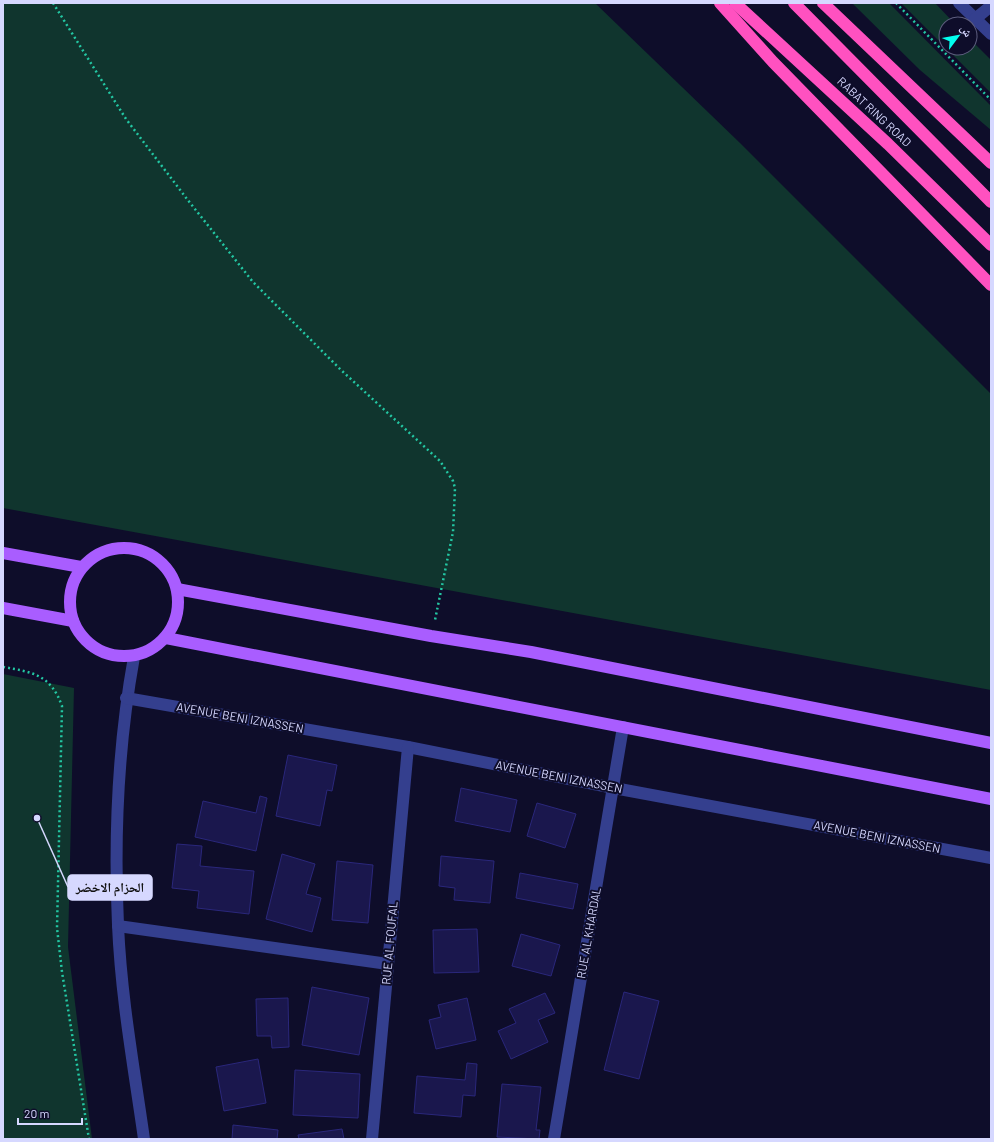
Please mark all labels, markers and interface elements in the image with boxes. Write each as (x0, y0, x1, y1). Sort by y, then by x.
north arrow (938, 16, 978, 56)
text: ش (957, 22, 976, 40)
street label: RABAT RING ROAD (835, 73, 915, 149)
street label: AVENUE BENI IZNASSEN (175, 699, 305, 735)
street label: AVENUE BENI IZNASSEN (495, 757, 624, 795)
street label: AVENUE BENI IZNASSEN (813, 817, 942, 855)
callout: الحزام الاخضر (68, 875, 152, 900)
text: الحزام الاخضر (75, 879, 144, 897)
street label: RUE AL KHARDAL (573, 886, 603, 980)
street label: RUE AL FOUFAL (378, 900, 400, 985)
scale bar (18, 1100, 82, 1126)
text: 20 m (24, 1106, 50, 1120)

